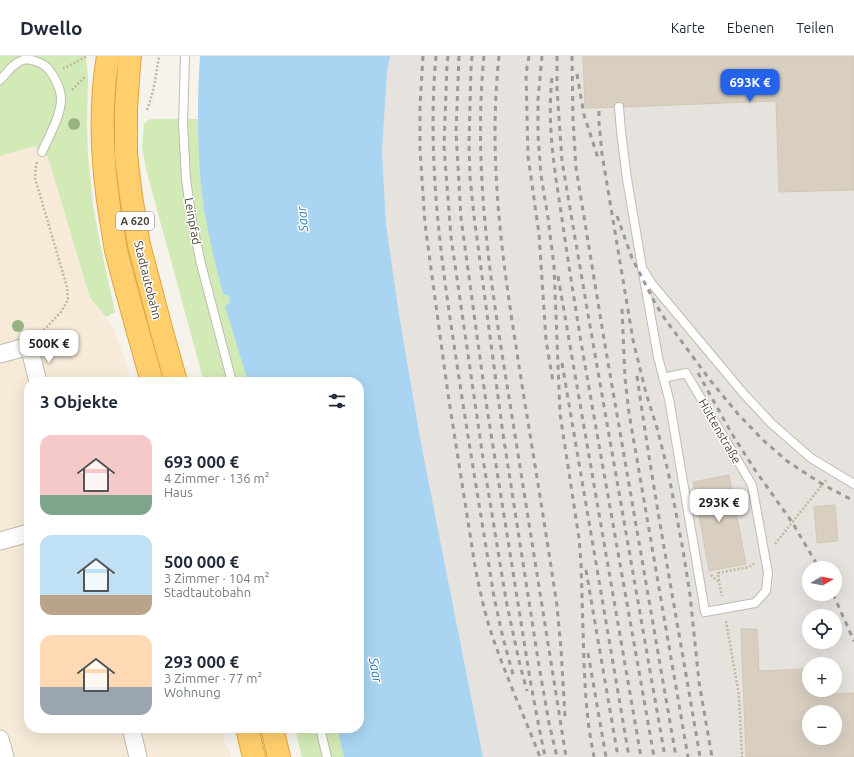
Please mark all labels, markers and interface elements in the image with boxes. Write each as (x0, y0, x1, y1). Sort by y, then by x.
text: Dwello (20, 17, 82, 39)
text: Karte (671, 20, 705, 36)
text: Ebenen (727, 20, 774, 36)
text: Teilen (796, 20, 834, 36)
pin: 693K € (717, 69, 783, 103)
text: 693K € (729, 75, 771, 89)
street label: Leinpfad (182, 197, 204, 245)
water label: Saar (294, 205, 310, 233)
road number: A 620 (116, 212, 154, 230)
street label: Stadtautobahn (132, 239, 164, 321)
pin: 500K € (16, 330, 82, 364)
text: 500K € (28, 336, 70, 350)
icon: filters (326, 390, 348, 412)
text: 3 Objekte (40, 392, 118, 411)
street label: Hüttenstraße (696, 396, 744, 466)
icon: home (72, 451, 120, 499)
text: 693 000 € (164, 452, 239, 471)
text: 4 Zimmer · 136 m² (164, 471, 270, 485)
text: Haus (164, 485, 193, 499)
pin: 293K € (686, 489, 752, 523)
text: 293K € (698, 495, 740, 509)
icon: home (72, 551, 120, 599)
text: 500 000 € (164, 552, 239, 571)
north arrow (802, 561, 842, 601)
map controls (802, 561, 842, 745)
text: 3 Zimmer · 104 m² (164, 571, 270, 585)
text: Stadtautobahn (164, 585, 251, 599)
button: locate (802, 609, 842, 649)
icon: home (72, 651, 120, 699)
text: 293 000 € (164, 652, 239, 671)
water label: Saar (366, 655, 386, 685)
button: + (802, 657, 842, 697)
text: 3 Zimmer · 77 m² (164, 671, 262, 685)
text: Wohnung (164, 685, 221, 699)
button: − (802, 705, 842, 745)

